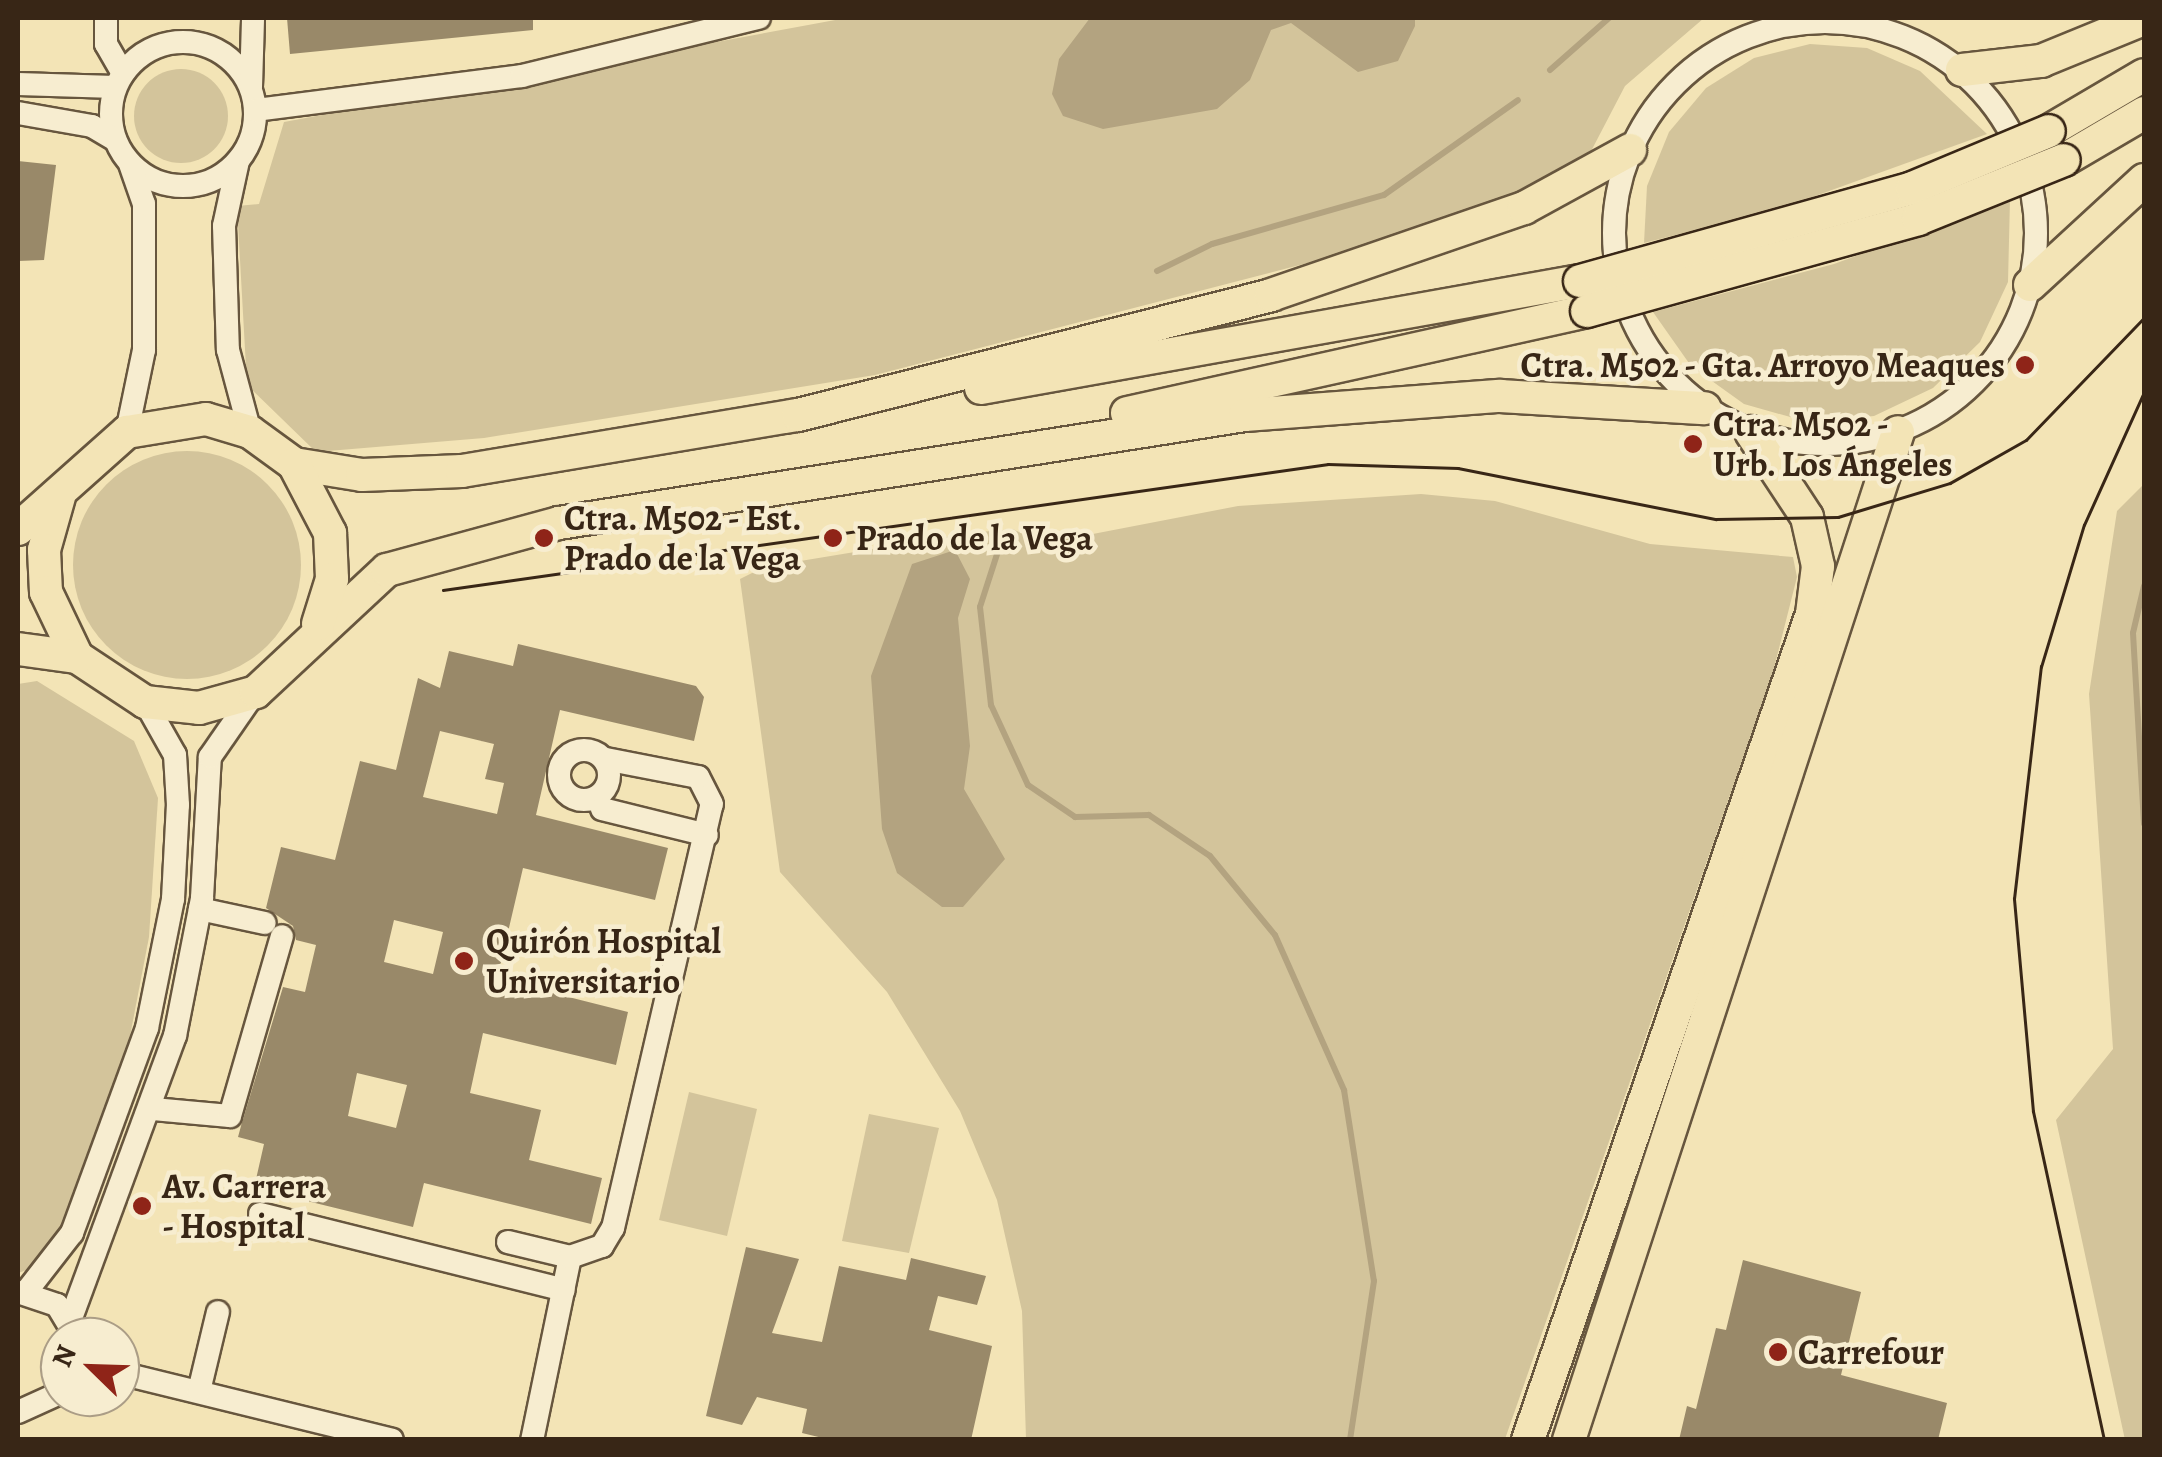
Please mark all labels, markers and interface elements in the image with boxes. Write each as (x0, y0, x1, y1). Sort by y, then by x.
place label: Ctra. M502 - Gta. Arroyo Meaques (1518, 344, 2005, 386)
marker: Ctra. M502 - Gta. Arroyo Meaques (2014, 354, 2036, 376)
place label: Ctra. M502 - Urb. Los Ángeles (1713, 403, 1953, 485)
marker: Ctra. M502 - Urb. Los Ángeles (1682, 433, 1704, 455)
place label: Ctra. M502 - Est. Prado de la Vega (564, 497, 804, 579)
place label: Prado de la Vega (856, 517, 1093, 559)
marker: Prado de la Vega (820, 525, 846, 551)
marker: Ctra. M502 - Est. Prado de la Vega (533, 527, 555, 549)
place label: Quirón Hospital Universitario (486, 920, 721, 1002)
marker: Quirón Hospital Universitario (451, 948, 477, 974)
place label: Av. Carrera - Hospital (162, 1165, 327, 1247)
marker: Av. Carrera - Hospital (131, 1195, 153, 1217)
north arrow (40, 1317, 140, 1417)
place label: Carrefour (1798, 1331, 1944, 1373)
text: N (43, 1339, 86, 1373)
marker: Carrefour (1767, 1341, 1789, 1363)

